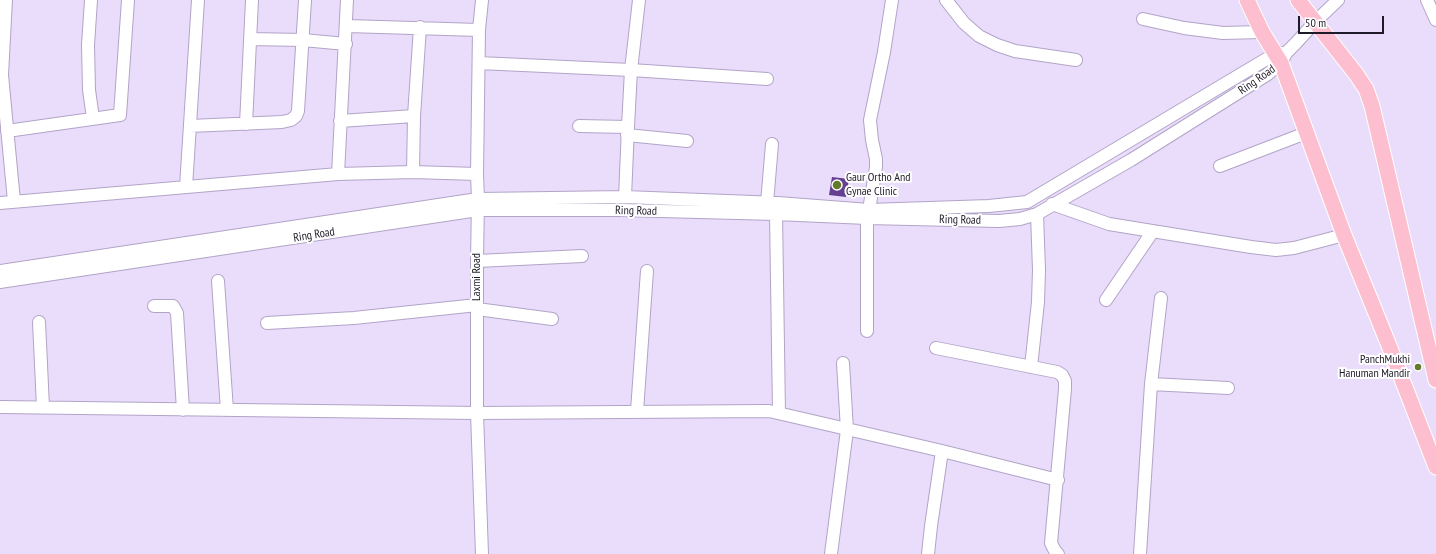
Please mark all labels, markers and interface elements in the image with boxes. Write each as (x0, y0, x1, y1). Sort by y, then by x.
scale bar (1300, 8, 1386, 34)
text: 50 m (1305, 15, 1326, 30)
street label: Ring Road (1236, 62, 1278, 98)
place label: Gaur Ortho And Gynae Clinic (846, 171, 910, 199)
marker: Gaur Ortho And Gynae Clinic (831, 179, 843, 191)
street label: Ring Road (615, 203, 657, 219)
street label: Ring Road (939, 212, 981, 228)
street label: Ring Road (292, 225, 336, 245)
street label: Laxmi Road (470, 253, 484, 301)
place label: PanchMukhi Hanuman Mandir (1339, 353, 1410, 381)
marker: PanchMukhi Hanuman Mandir (1413, 362, 1423, 372)

